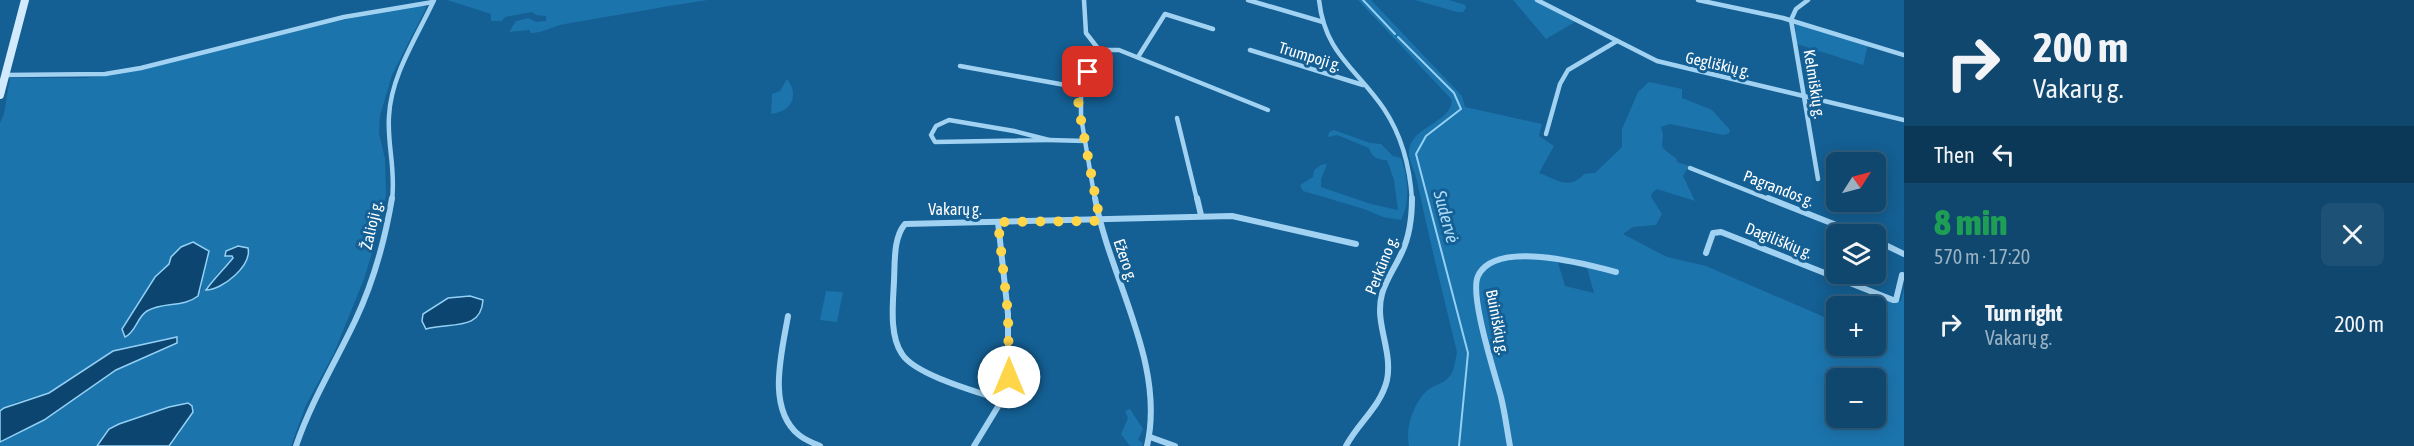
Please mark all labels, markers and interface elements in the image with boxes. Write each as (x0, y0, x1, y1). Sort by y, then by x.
text: 200 m (2033, 23, 2128, 71)
icon: right (1934, 24, 2012, 102)
street label: Trumpoji g. (1276, 38, 1344, 75)
pin (1062, 46, 1113, 97)
street label: Gegliškių g. (1684, 48, 1752, 81)
street label: Kelmiškių g. (1800, 48, 1829, 120)
icon: arrive (1071, 55, 1104, 88)
text: Vakarų g. (2033, 73, 2124, 104)
icon: left (1987, 138, 2020, 171)
text: Then (1934, 142, 1975, 168)
north arrow (1826, 152, 1886, 212)
map controls (1826, 152, 1886, 428)
street label: Pagrandos g. (1741, 166, 1817, 211)
water label: Sudervė (1429, 187, 1464, 246)
street label: Žalioji g. (357, 199, 386, 251)
street label: Vakarų g. (928, 200, 982, 219)
text: 8 min (1934, 201, 2008, 243)
button: close (2321, 203, 2384, 266)
street label: Dagiliškių g. (1743, 218, 1815, 263)
button: layers (1826, 224, 1886, 284)
street label: Perkūno g. (1361, 233, 1402, 297)
street label: Ežero g. (1109, 236, 1142, 284)
text: 570 m · 17:20 (1934, 245, 2030, 268)
street label: Buiniškių g. (1482, 288, 1513, 356)
button: + (1826, 296, 1886, 356)
text: Turn right (1985, 300, 2062, 326)
icon: right (1934, 308, 1967, 341)
text: 200 m (2334, 311, 2384, 337)
text: Vakarų g. (1985, 326, 2052, 349)
position arrow (977, 345, 1041, 409)
button: − (1826, 368, 1886, 428)

